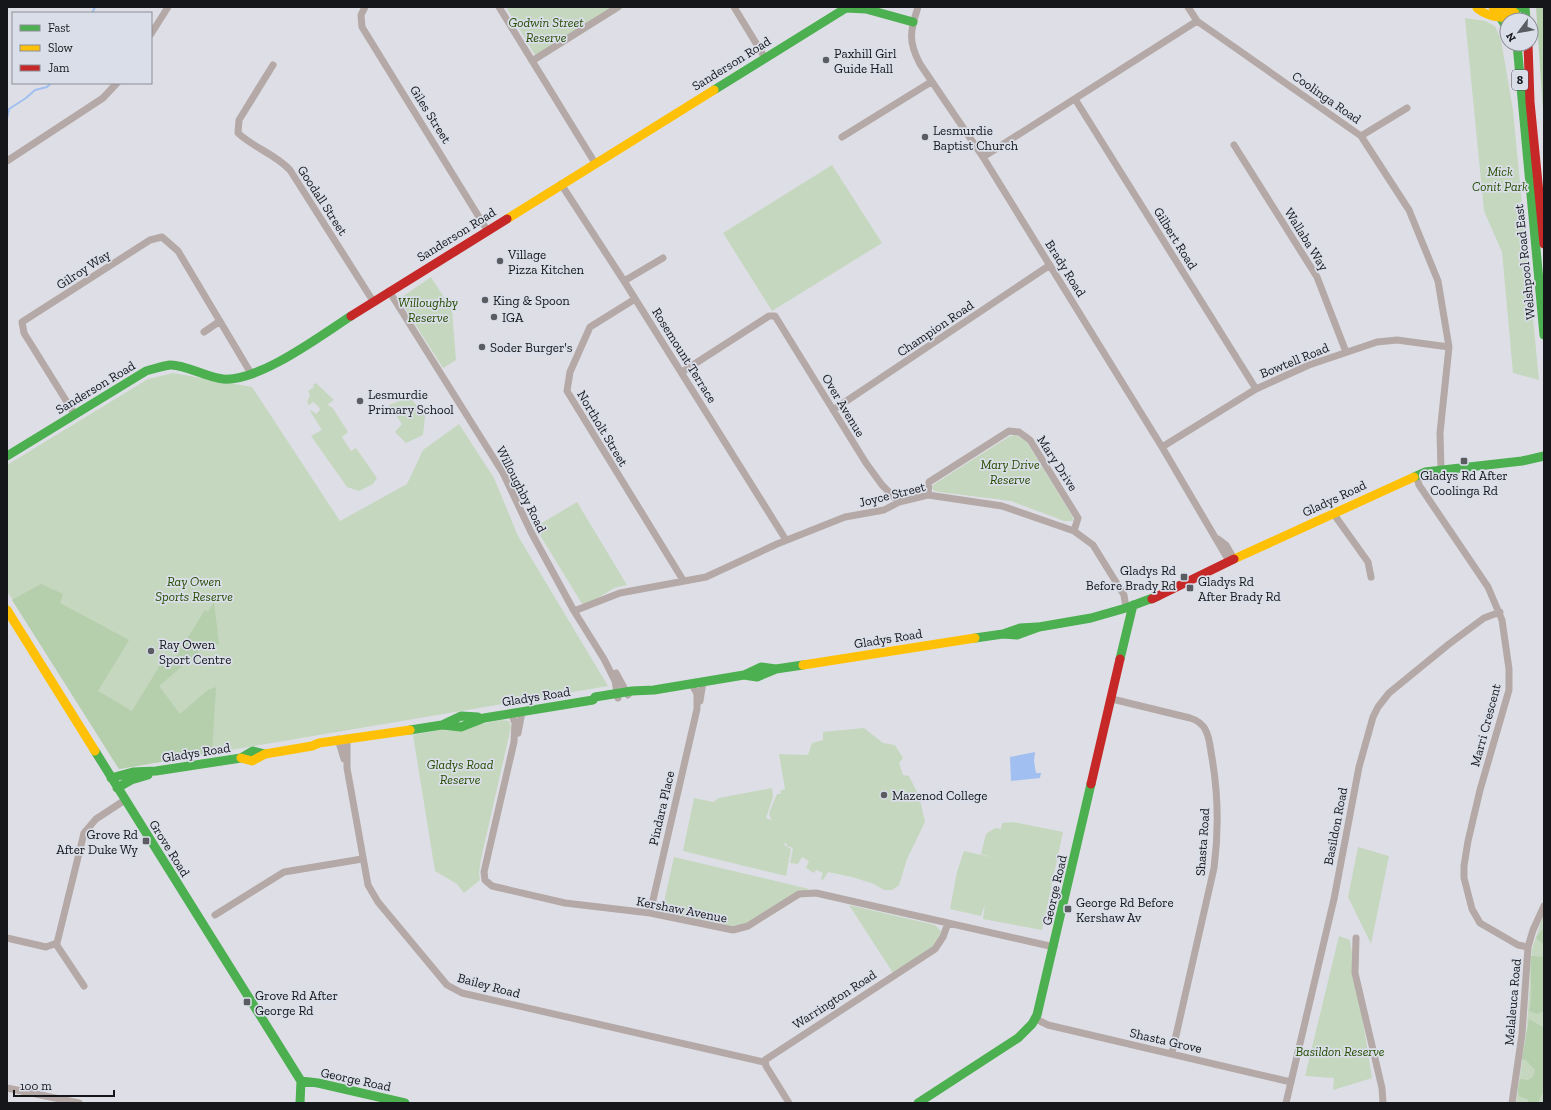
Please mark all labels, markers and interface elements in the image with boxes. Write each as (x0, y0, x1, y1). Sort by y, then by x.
legend (12, 12, 152, 84)
north arrow (1499, 12, 1539, 52)
park label: Godwin Street Reserve (508, 15, 584, 45)
text: Fast (48, 21, 71, 35)
text: N (1503, 30, 1519, 44)
street label: Sanderson Road (689, 33, 773, 94)
text: Slow (48, 41, 74, 55)
place label: Paxhill Girl Guide Hall (834, 46, 897, 76)
marker: Paxhill Girl Guide Hall (821, 55, 831, 65)
text: Jam (48, 61, 70, 75)
street label: Coolinga Road (1289, 68, 1364, 127)
road number: 8 (1512, 70, 1528, 90)
street label: Giles Street (407, 83, 454, 146)
place label: Lesmurdie Baptist Church (933, 123, 1019, 153)
marker: Lesmurdie Baptist Church (920, 132, 930, 142)
street label: Goodall Street (295, 163, 351, 238)
park label: Mick Conit Park (1472, 164, 1528, 194)
street label: Welshpool Road East (1511, 203, 1538, 321)
street label: Sanderson Road (414, 204, 498, 265)
street label: Gilbert Road (1151, 204, 1201, 272)
street label: Wallaba Way (1281, 205, 1332, 274)
street label: Brady Road (1042, 237, 1089, 299)
street label: Gilroy Way (54, 246, 113, 292)
place label: Village Pizza Kitchen (507, 247, 585, 277)
marker: Village Pizza Kitchen (495, 256, 505, 266)
place label: King & Spoon (493, 293, 570, 308)
park label: Willoughby Reserve (398, 295, 458, 325)
marker: King & Spoon (480, 295, 490, 305)
street label: Champion Road (894, 297, 976, 360)
street label: Rosemount Terrace (649, 305, 720, 406)
place label: IGA (502, 310, 524, 325)
marker: IGA (489, 312, 499, 322)
place label: Soder Burger's (490, 340, 573, 355)
street label: Bowtell Road (1257, 340, 1331, 381)
marker: Soder Burger's (477, 342, 487, 352)
street label: Sanderson Road (53, 358, 138, 417)
street label: Over Avenue (819, 371, 868, 440)
place label: Lesmurdie Primary School (368, 387, 454, 417)
street label: Northolt Street (574, 388, 631, 469)
marker: Lesmurdie Primary School (355, 396, 365, 406)
street label: Mary Drive (1034, 433, 1081, 494)
street label: Willoughby Road (493, 444, 550, 535)
marker: Gladys Rd After Coolinga Rd (1459, 456, 1469, 466)
park label: Mary Drive Reserve (980, 457, 1040, 487)
place label: Gladys Rd After Coolinga Rd (1420, 468, 1508, 498)
street label: Gladys Road (1300, 477, 1369, 520)
street label: Joyce Street (857, 479, 927, 510)
place label: Gladys Rd Before Brady Rd (1086, 563, 1176, 593)
marker: Gladys Rd Before Brady Rd (1179, 572, 1189, 582)
park label: Ray Owen Sports Reserve (155, 574, 233, 604)
place label: Gladys Rd After Brady Rd (1198, 574, 1281, 604)
marker: Gladys Rd After Brady Rd (1185, 583, 1195, 593)
street label: Gladys Road (853, 626, 923, 651)
place label: Ray Owen Sport Centre (159, 637, 231, 667)
marker: Ray Owen Sport Centre (146, 646, 156, 656)
street label: Marri Crescent (1467, 682, 1504, 768)
street label: Gladys Road (501, 684, 571, 709)
street label: Gladys Road (161, 740, 231, 765)
park label: Gladys Road Reserve (427, 757, 494, 787)
street label: Pindara Place (646, 769, 677, 847)
street label: Basildon Road (1321, 786, 1350, 866)
place label: Mazenod College (892, 788, 987, 803)
marker: Mazenod College (879, 790, 889, 800)
street label: Shasta Road (1193, 808, 1212, 877)
street label: Grove Road (146, 817, 193, 880)
place label: Grove Rd After Duke Wy (56, 827, 138, 857)
marker: Grove Rd After Duke Wy (141, 836, 151, 846)
street label: George Road (1039, 854, 1070, 927)
street label: Kershaw Avenue (635, 893, 729, 926)
place label: George Rd Before Kershaw Av (1076, 895, 1174, 925)
marker: George Rd Before Kershaw Av (1063, 904, 1073, 914)
street label: Melaleuca Road (1501, 958, 1524, 1046)
street label: Warrington Road (790, 967, 879, 1032)
street label: Bailey Road (456, 970, 522, 1001)
place label: Grove Rd After George Rd (255, 988, 338, 1018)
marker: Grove Rd After George Rd (242, 997, 252, 1007)
street label: Shasta Grove (1128, 1025, 1203, 1056)
park label: Basildon Reserve (1295, 1044, 1385, 1059)
street label: George Road (319, 1065, 392, 1094)
scale bar (14, 1072, 114, 1098)
text: 100 m (20, 1079, 52, 1093)

